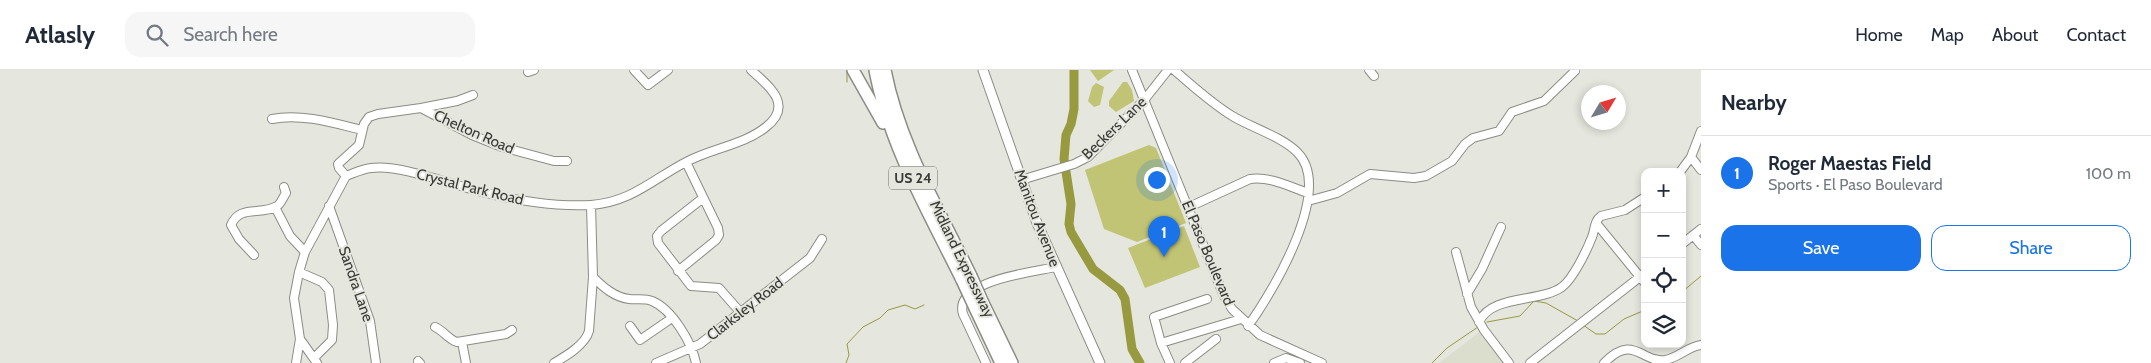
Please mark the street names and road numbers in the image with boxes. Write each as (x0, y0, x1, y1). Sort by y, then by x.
street label: Beckers Lane (1078, 93, 1150, 163)
street label: Chelton Road (431, 106, 517, 158)
street label: Crystal Park Road (415, 165, 525, 209)
road number: US 24 (889, 166, 937, 190)
street label: Manitou Avenue (1010, 167, 1064, 270)
street label: Midland Expressway (926, 197, 998, 321)
street label: El Paso Boulevard (1178, 198, 1238, 308)
street label: Sandra Lane (335, 244, 377, 324)
street label: Clarksley Road (703, 274, 787, 344)

